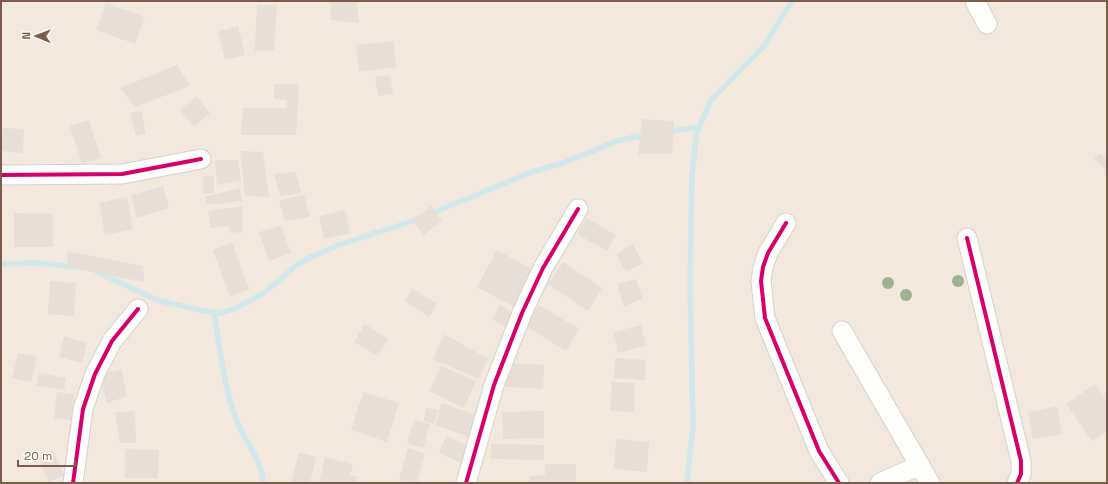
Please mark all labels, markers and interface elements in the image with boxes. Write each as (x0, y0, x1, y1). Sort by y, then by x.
north arrow (16, 16, 56, 56)
text: N (19, 32, 33, 40)
scale bar (18, 442, 75, 468)
text: 20 m (24, 448, 52, 464)

